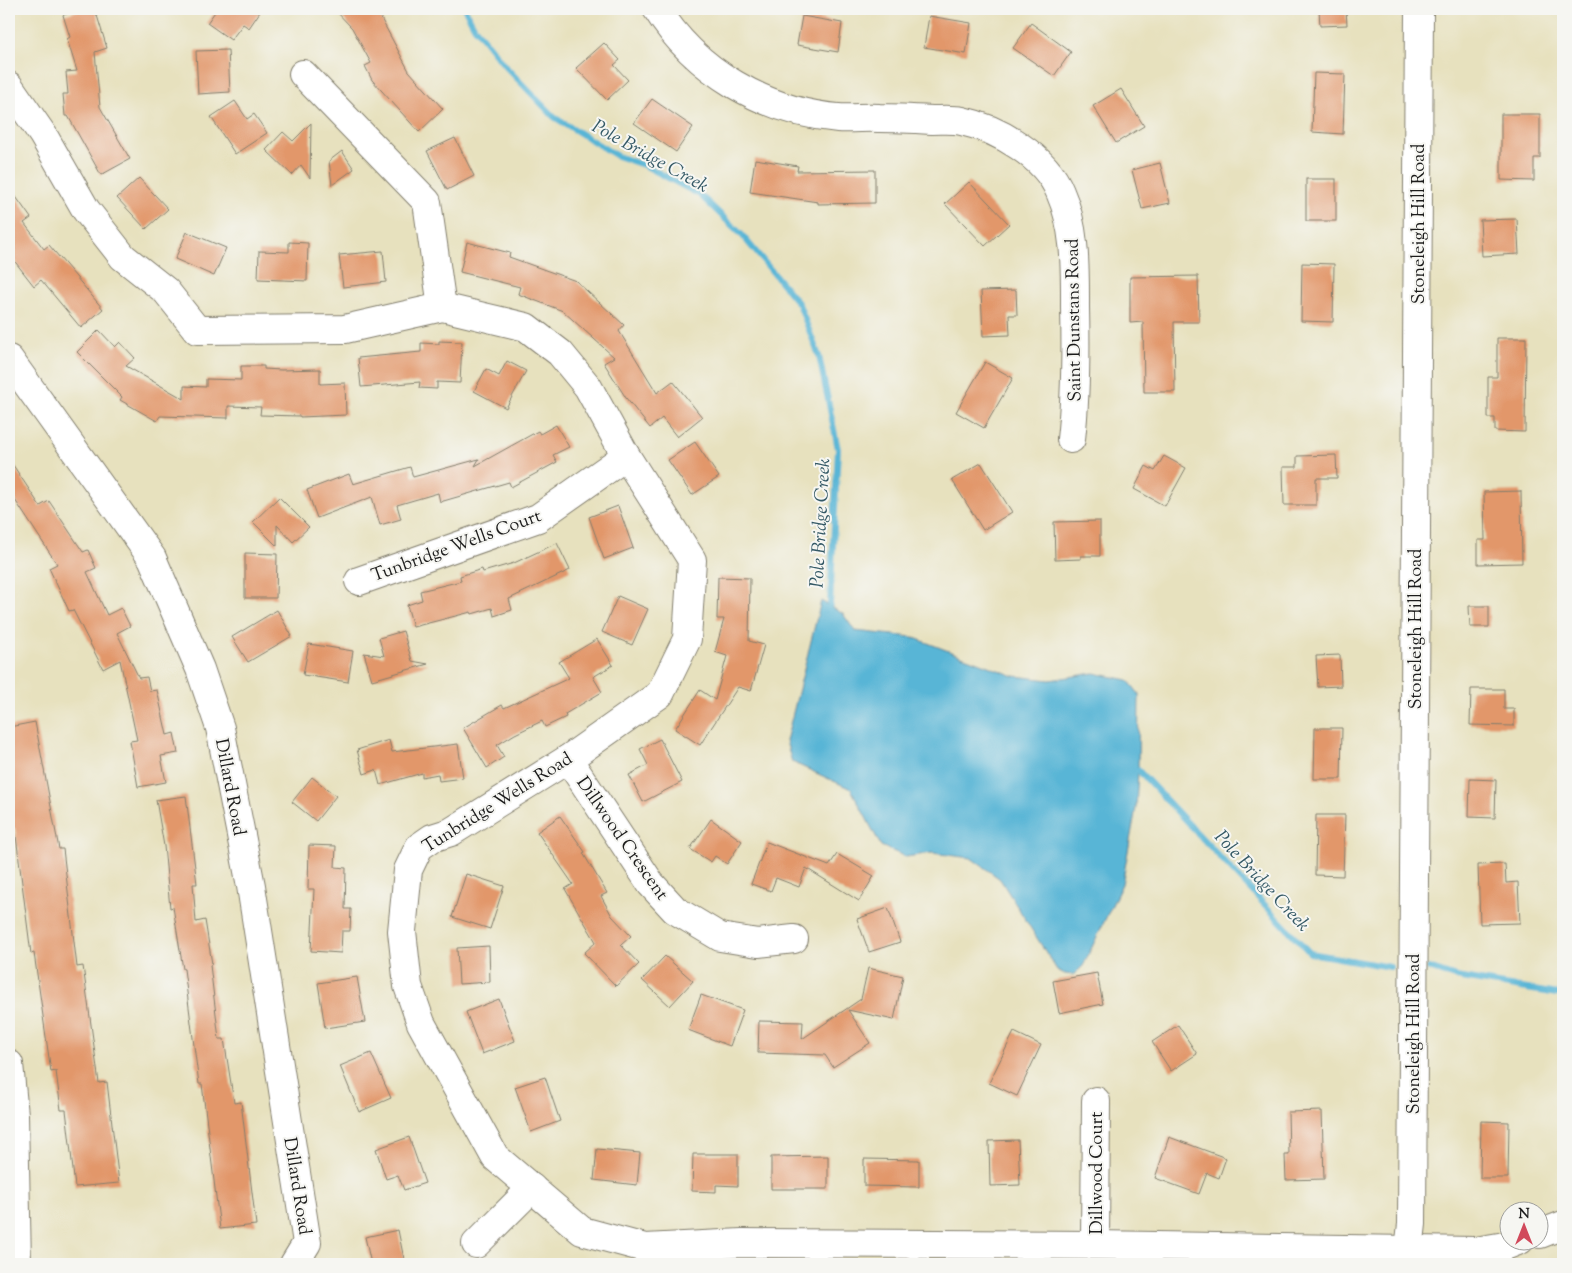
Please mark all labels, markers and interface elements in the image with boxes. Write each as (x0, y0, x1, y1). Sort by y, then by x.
water label: Pole Bridge Creek (586, 114, 713, 201)
street label: Stoneleigh Hill Road (1407, 144, 1433, 304)
street label: Saint Dunstans Road (1061, 238, 1089, 402)
water label: Pole Bridge Creek (805, 457, 838, 589)
street label: Tunbridge Wells Court (368, 504, 545, 590)
street label: Stoneleigh Hill Road (1404, 549, 1430, 709)
street label: Dillard Road (207, 736, 251, 838)
street label: Tunbridge Wells Road (418, 747, 578, 860)
street label: Dillwood Crescent (569, 772, 674, 906)
water label: Pole Bridge Creek (1207, 825, 1316, 939)
street label: Stoneleigh Hill Road (1402, 954, 1428, 1114)
street label: Dillwood Court (1085, 1112, 1111, 1235)
street label: Dillard Road (275, 1136, 317, 1237)
north arrow (1500, 1200, 1550, 1250)
text: N (1518, 1205, 1530, 1225)

